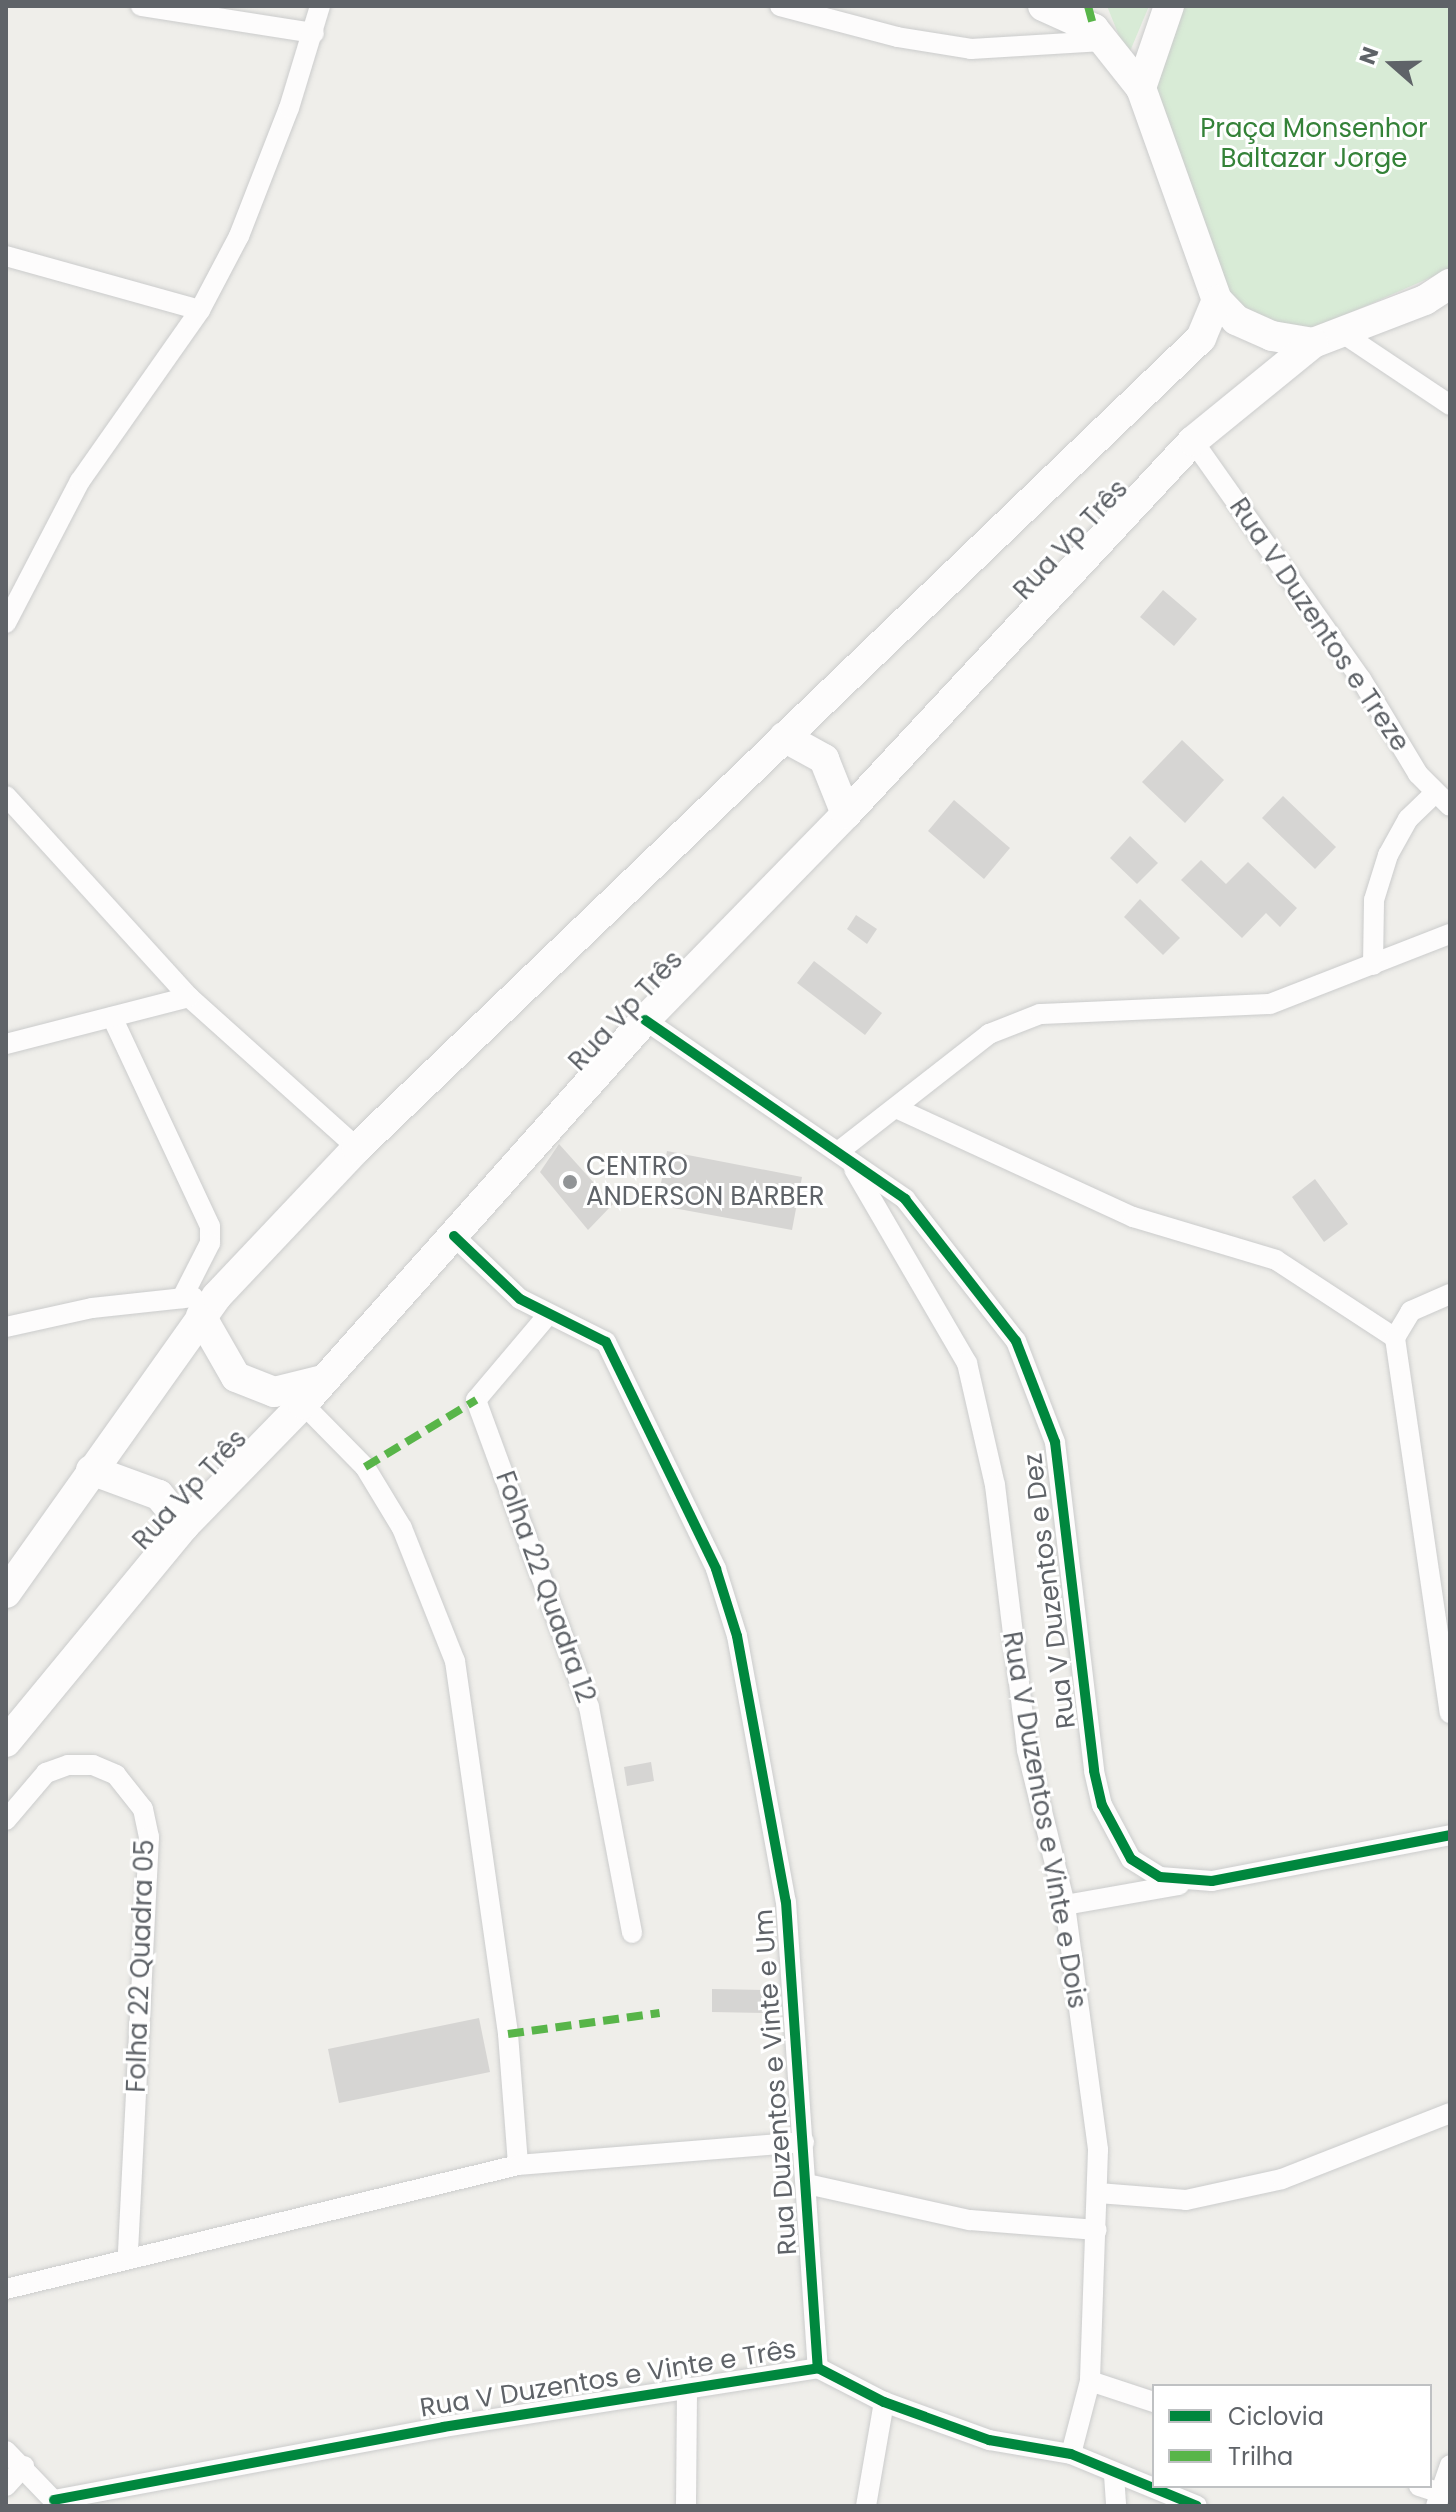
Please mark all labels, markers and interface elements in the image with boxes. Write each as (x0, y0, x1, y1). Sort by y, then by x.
north arrow (1352, 24, 1432, 104)
text: N (1352, 43, 1386, 69)
park label: Praça Monsenhor Baltazar Jorge (1200, 113, 1428, 174)
street label: Rua Vp Três (1008, 474, 1134, 606)
street label: Rua V Duzentos e Treze (1223, 492, 1415, 758)
street label: Rua Vp Três (563, 945, 689, 1077)
place label: CENTRO ANDERSON BARBER (586, 1151, 825, 1212)
marker: CENTRO ANDERSON BARBER (561, 1173, 579, 1191)
street label: Rua Vp Três (127, 1424, 253, 1556)
street label: Rua V Duzentos e Dez (1018, 1452, 1082, 1730)
street label: Folha 22 Quadra 12 (489, 1467, 601, 1707)
street label: Rua V Duzentos e Vinte e Dois (995, 1629, 1093, 2011)
street label: Folha 22 Quadra 05 (121, 1839, 161, 2093)
street label: Rua Duzentos e Vinte e Um (748, 1908, 804, 2256)
street label: Rua V Duzentos e Vinte e Três (418, 2334, 798, 2424)
legend (1152, 2384, 1432, 2488)
text: Ciclovia (1228, 2400, 1324, 2433)
text: Trilha (1228, 2440, 1293, 2473)

